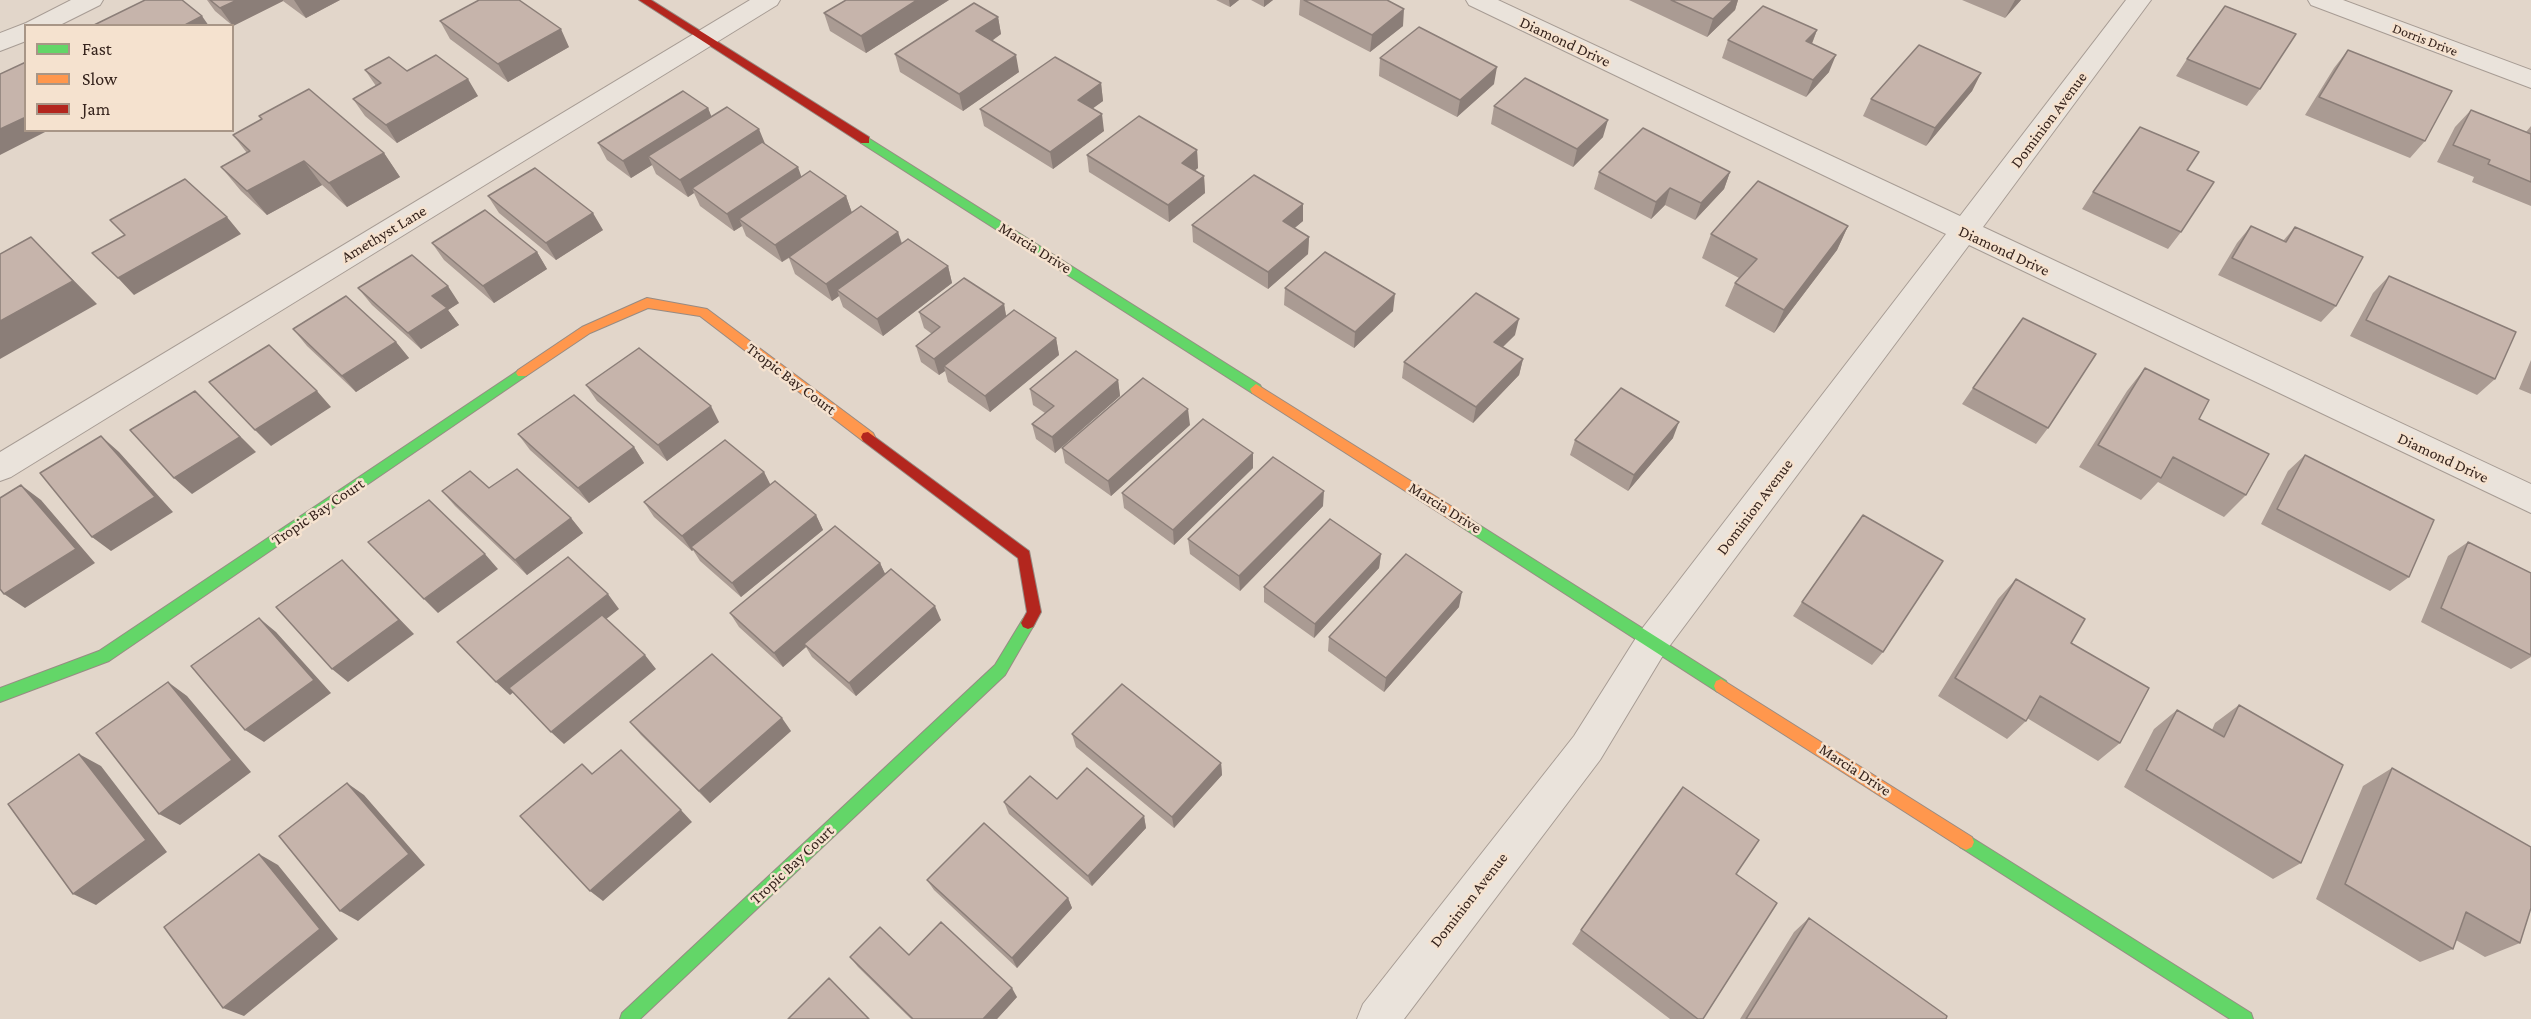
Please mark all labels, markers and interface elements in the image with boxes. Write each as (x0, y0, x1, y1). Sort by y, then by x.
street label: Diamond Drive (1517, 13, 1613, 71)
street label: Dorris Drive (2390, 20, 2460, 60)
legend (24, 24, 234, 132)
text: Fast (82, 39, 112, 59)
street label: Dominion Avenue (2007, 68, 2091, 172)
text: Slow (82, 69, 117, 89)
text: Jam (82, 99, 110, 119)
street label: Amethyst Lane (338, 201, 430, 267)
street label: Marcia Drive (995, 218, 1075, 278)
street label: Diamond Drive (1956, 222, 2052, 280)
street label: Tropic Bay Court (742, 339, 840, 419)
street label: Diamond Drive (2395, 429, 2491, 487)
street label: Dominion Avenue (1713, 455, 1797, 559)
street label: Tropic Bay Court (268, 474, 368, 550)
street label: Marcia Drive (1405, 478, 1485, 538)
street label: Marcia Drive (1815, 740, 1895, 800)
street label: Tropic Bay Court (746, 821, 838, 909)
street label: Dominion Avenue (1426, 849, 1512, 951)

